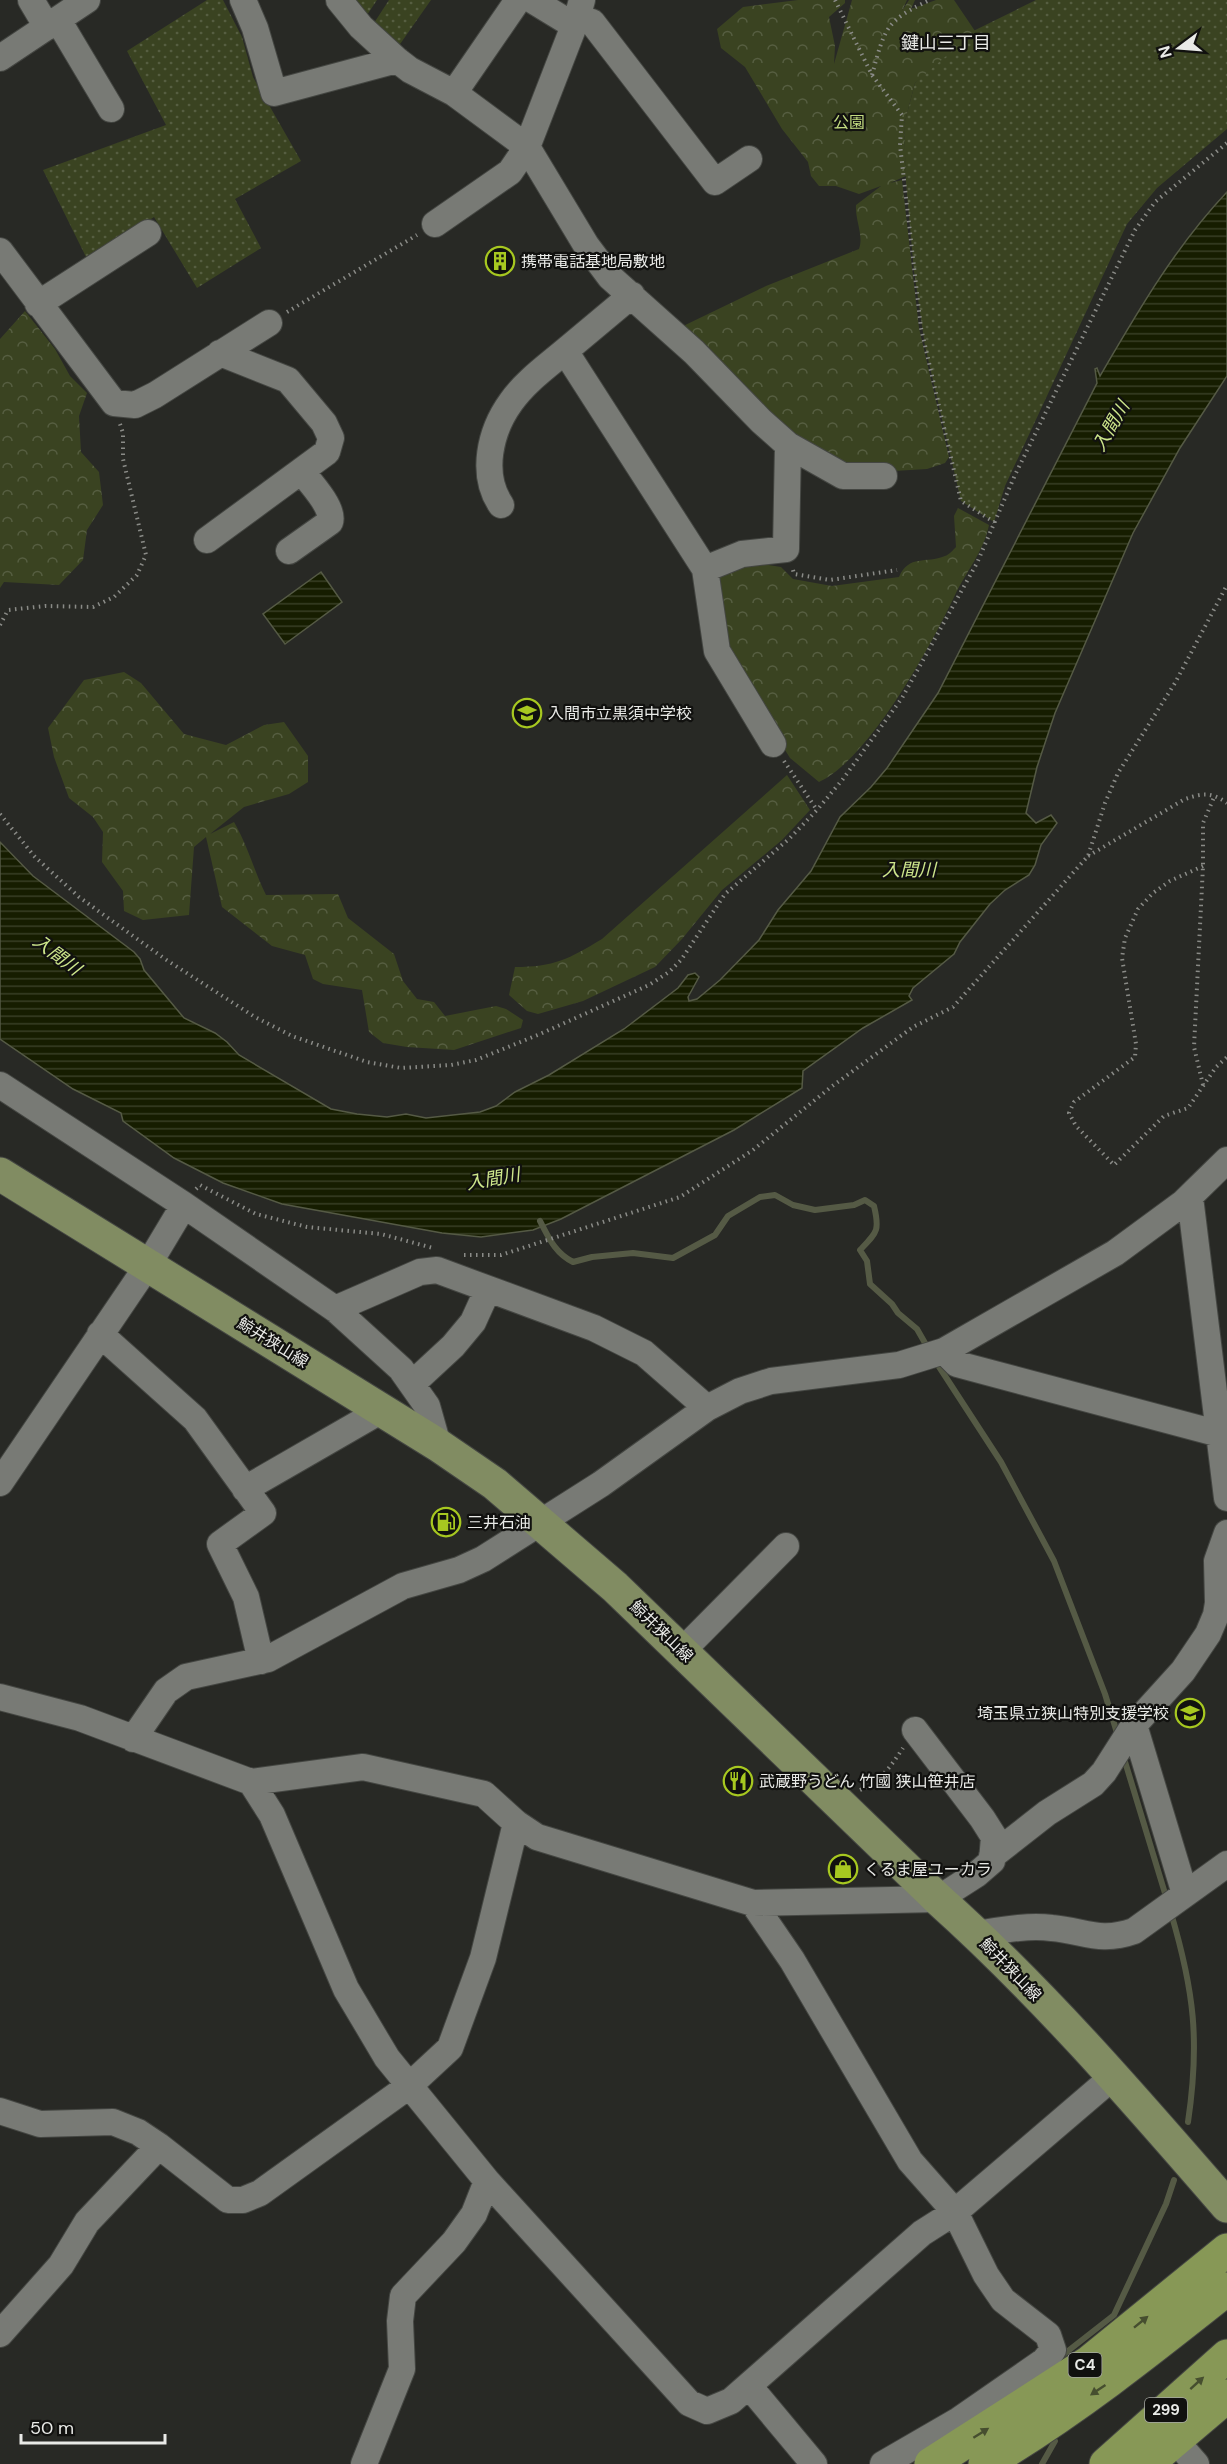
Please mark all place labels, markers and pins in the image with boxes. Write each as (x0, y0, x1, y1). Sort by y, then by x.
building icon: 携帯電話基地局敷地 (484, 245, 516, 277)
place label: 携帯電話基地局敷地 (521, 251, 665, 272)
school or university icon: 入間市立黒須中学校 (511, 697, 543, 729)
place label: 入間市立黒須中学校 (548, 703, 692, 724)
fuel station icon: 三井石油 (430, 1506, 462, 1538)
place label: 三井石油 (467, 1512, 531, 1533)
school or university icon: 埼玉県立狭山特別支援学校 (1174, 1697, 1206, 1729)
place label: 埼玉県立狭山特別支援学校 (977, 1703, 1169, 1724)
restaurant icon: 武蔵野うどん 竹國 狭山笹井店 (722, 1765, 754, 1797)
place label: 武蔵野うどん 竹國 狭山笹井店 (759, 1771, 976, 1792)
shop icon: くるま屋ユーカラ (827, 1853, 859, 1885)
place label: くるま屋ユーカラ (864, 1859, 992, 1880)

